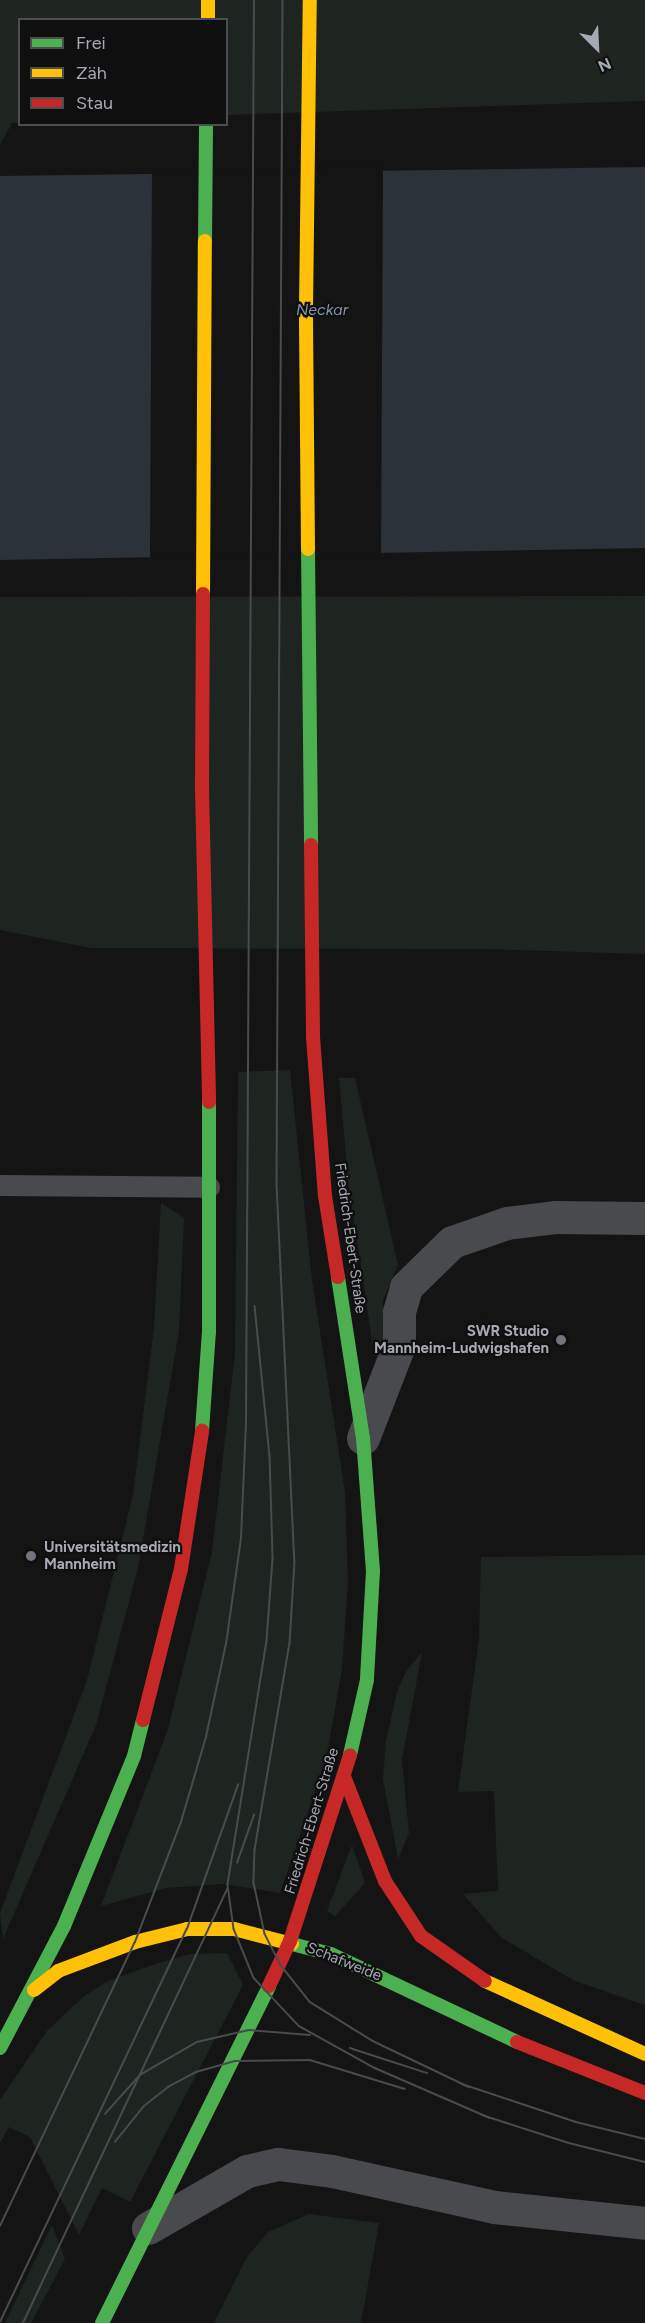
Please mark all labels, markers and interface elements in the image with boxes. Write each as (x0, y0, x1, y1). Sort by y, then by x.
legend (18, 18, 228, 126)
north arrow (567, 18, 627, 78)
text: Frei (76, 32, 106, 54)
text: N (595, 54, 614, 76)
text: Zäh (76, 62, 107, 84)
text: Stau (76, 92, 113, 114)
water label: Neckar (296, 300, 348, 320)
street label: Friedrich-Ebert-Straße (331, 1162, 369, 1314)
place label: SWR Studio Mannheim-Ludwigshafen (374, 1322, 549, 1357)
marker: SWR Studio Mannheim-Ludwigshafen (554, 1333, 568, 1347)
place label: Universitätsmedizin Mannheim (44, 1538, 181, 1573)
marker: Universitätsmedizin Mannheim (22, 1547, 40, 1565)
street label: Friedrich-Ebert-Straße (281, 1746, 343, 1896)
street label: Schafweide (304, 1939, 384, 1985)

